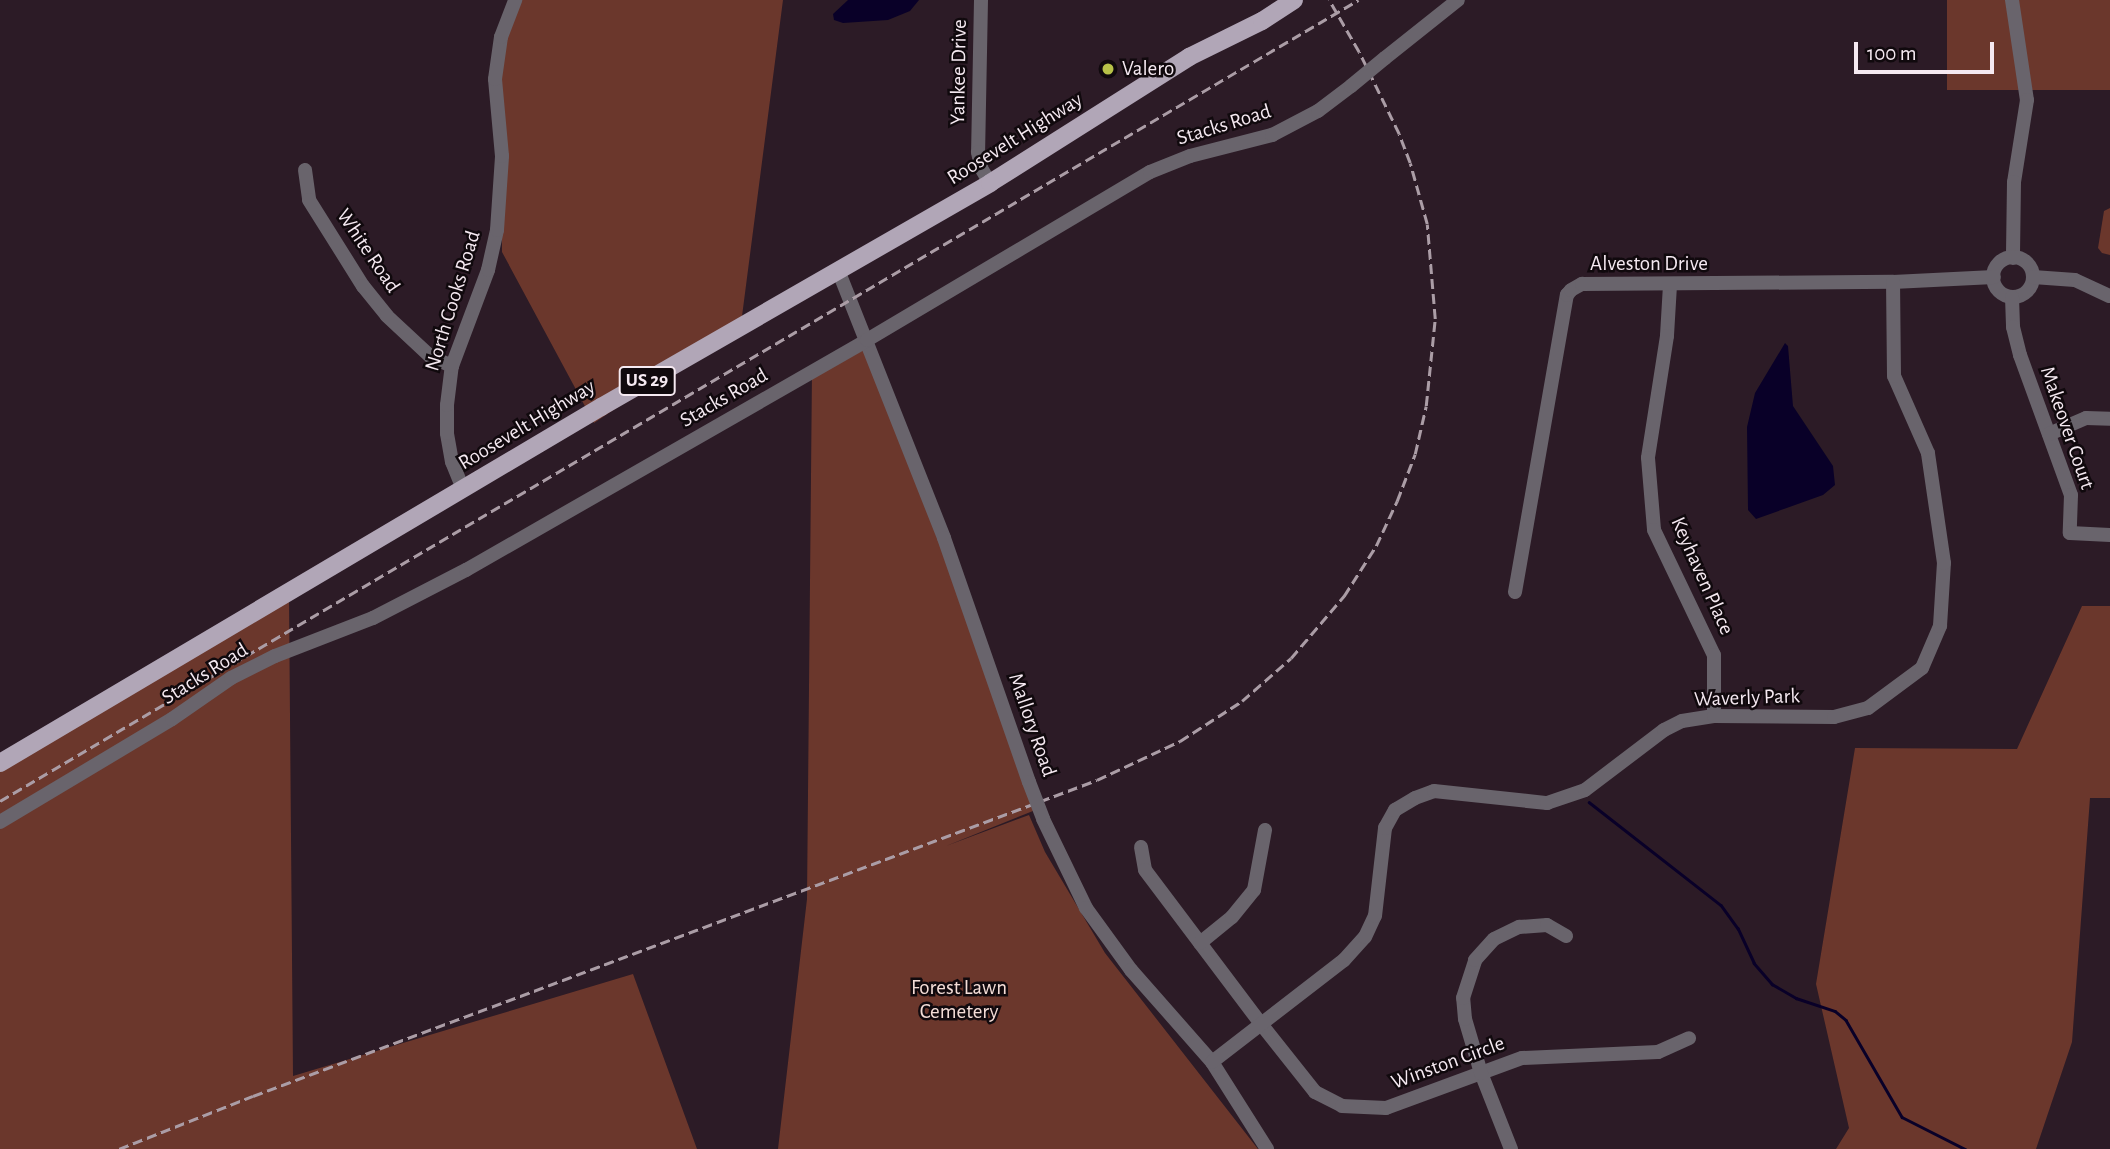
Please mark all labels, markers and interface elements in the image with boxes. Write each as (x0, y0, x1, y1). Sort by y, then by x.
street label: Yankee Drive (945, 19, 973, 125)
scale bar (1858, 28, 1998, 72)
text: 100 m (1867, 43, 1917, 64)
place label: Valero (1122, 56, 1174, 82)
marker: Valero (1100, 61, 1116, 77)
street label: Roosevelt Highway (943, 87, 1087, 191)
street label: Stacks Road (1174, 99, 1274, 151)
street label: White Road (331, 204, 405, 298)
street label: North Cooks Road (420, 228, 486, 374)
street label: Alveston Drive (1590, 251, 1708, 277)
street label: Stacks Road (676, 363, 772, 433)
street label: Makeover Court (2034, 363, 2100, 493)
road number: US 29 (617, 366, 677, 396)
street label: Roosevelt Highway (454, 374, 600, 476)
street label: Keyhaven Place (1665, 513, 1739, 639)
street label: Stacks Road (157, 638, 253, 710)
street label: Mallory Road (1003, 670, 1061, 780)
street label: Waverly Park (1694, 684, 1800, 712)
park label: Forest Lawn Cemetery (911, 975, 1007, 1025)
street label: Winston Circle (1388, 1031, 1508, 1095)

